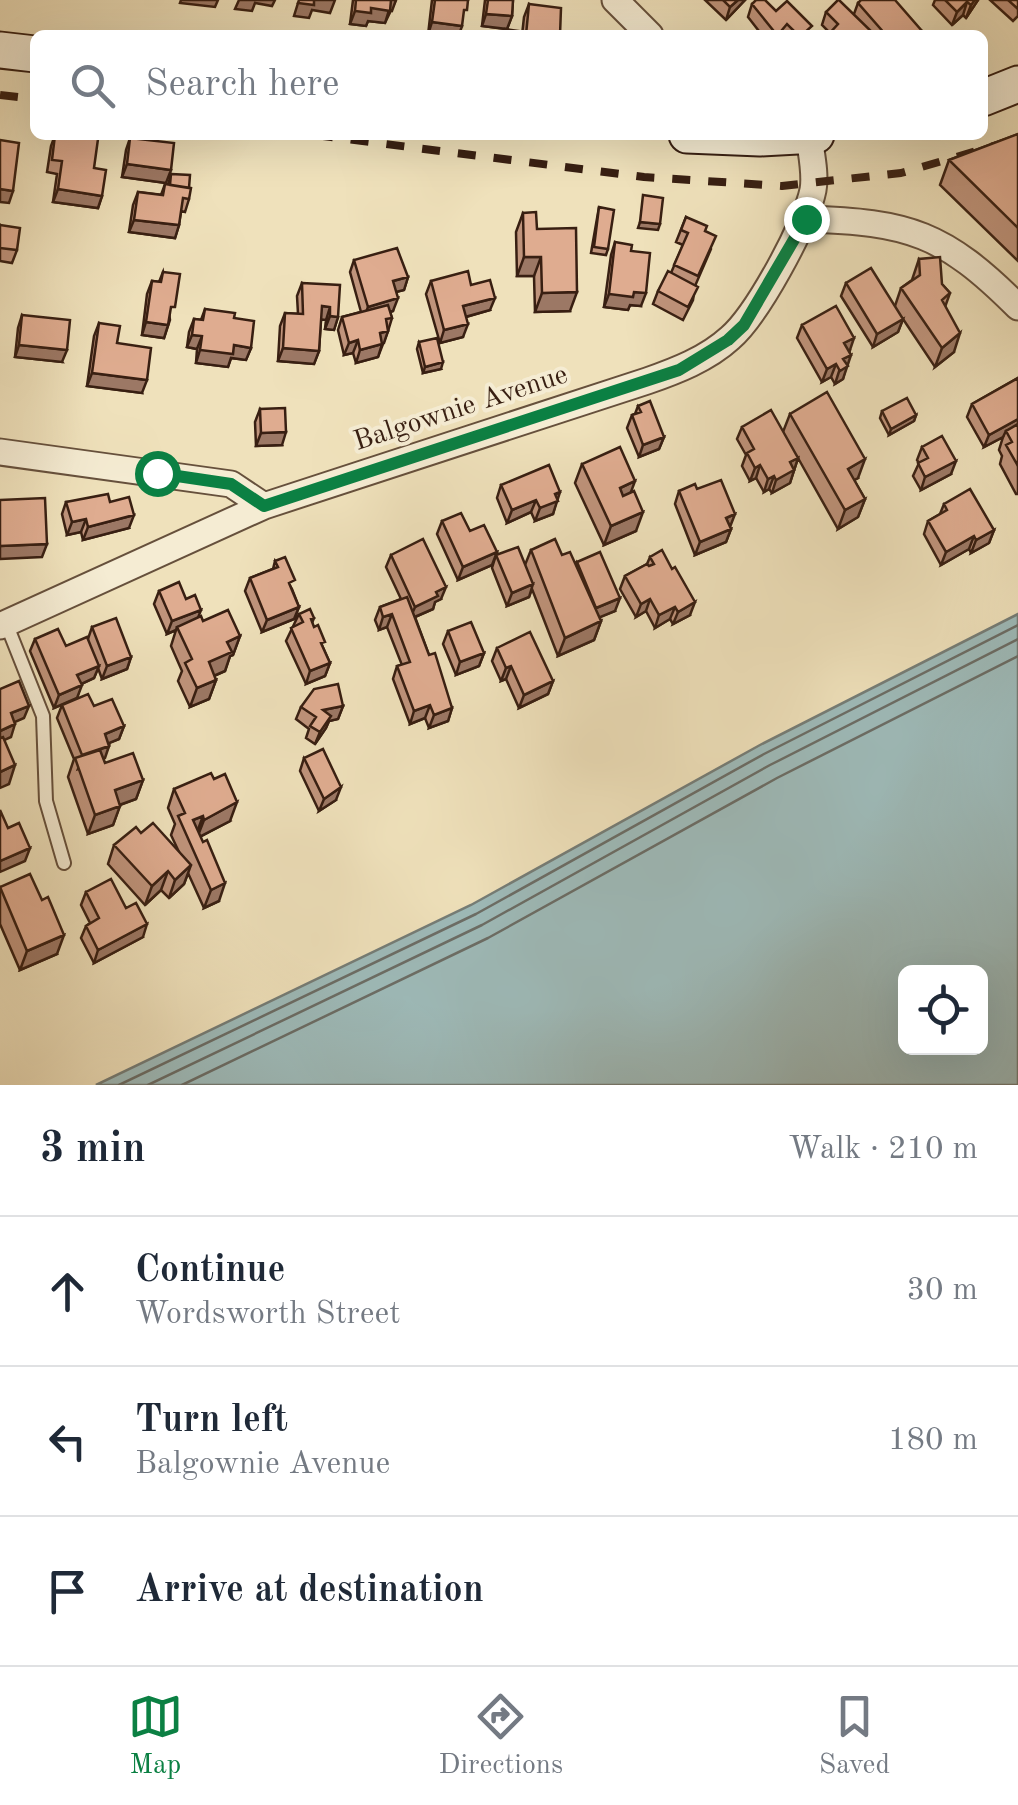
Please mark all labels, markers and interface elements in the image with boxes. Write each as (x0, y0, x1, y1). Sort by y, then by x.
search box (30, 30, 988, 140)
icon: search (65, 58, 120, 113)
text: Search here (145, 66, 340, 104)
route end (784, 197, 830, 243)
street label: Balgownie Avenue (350, 361, 572, 457)
route start (135, 451, 181, 497)
map controls (898, 965, 988, 1055)
button: locate (898, 965, 988, 1055)
text: 3 min (40, 1129, 146, 1171)
text: Walk · 210 m (788, 1134, 978, 1166)
text: Continue (135, 1252, 285, 1290)
icon: ahead (40, 1264, 95, 1319)
text: 30 m (907, 1275, 978, 1307)
text: Wordsworth Street (135, 1299, 400, 1331)
text: Turn left (135, 1402, 288, 1440)
icon: left (40, 1414, 95, 1469)
text: 180 m (888, 1425, 978, 1457)
text: Balgownie Avenue (135, 1449, 390, 1481)
icon: arrive (40, 1564, 95, 1619)
text: Arrive at destination (135, 1572, 484, 1610)
tab: Map (128, 1689, 183, 1784)
tab: Directions (439, 1689, 563, 1784)
tab: Saved (819, 1689, 890, 1784)

